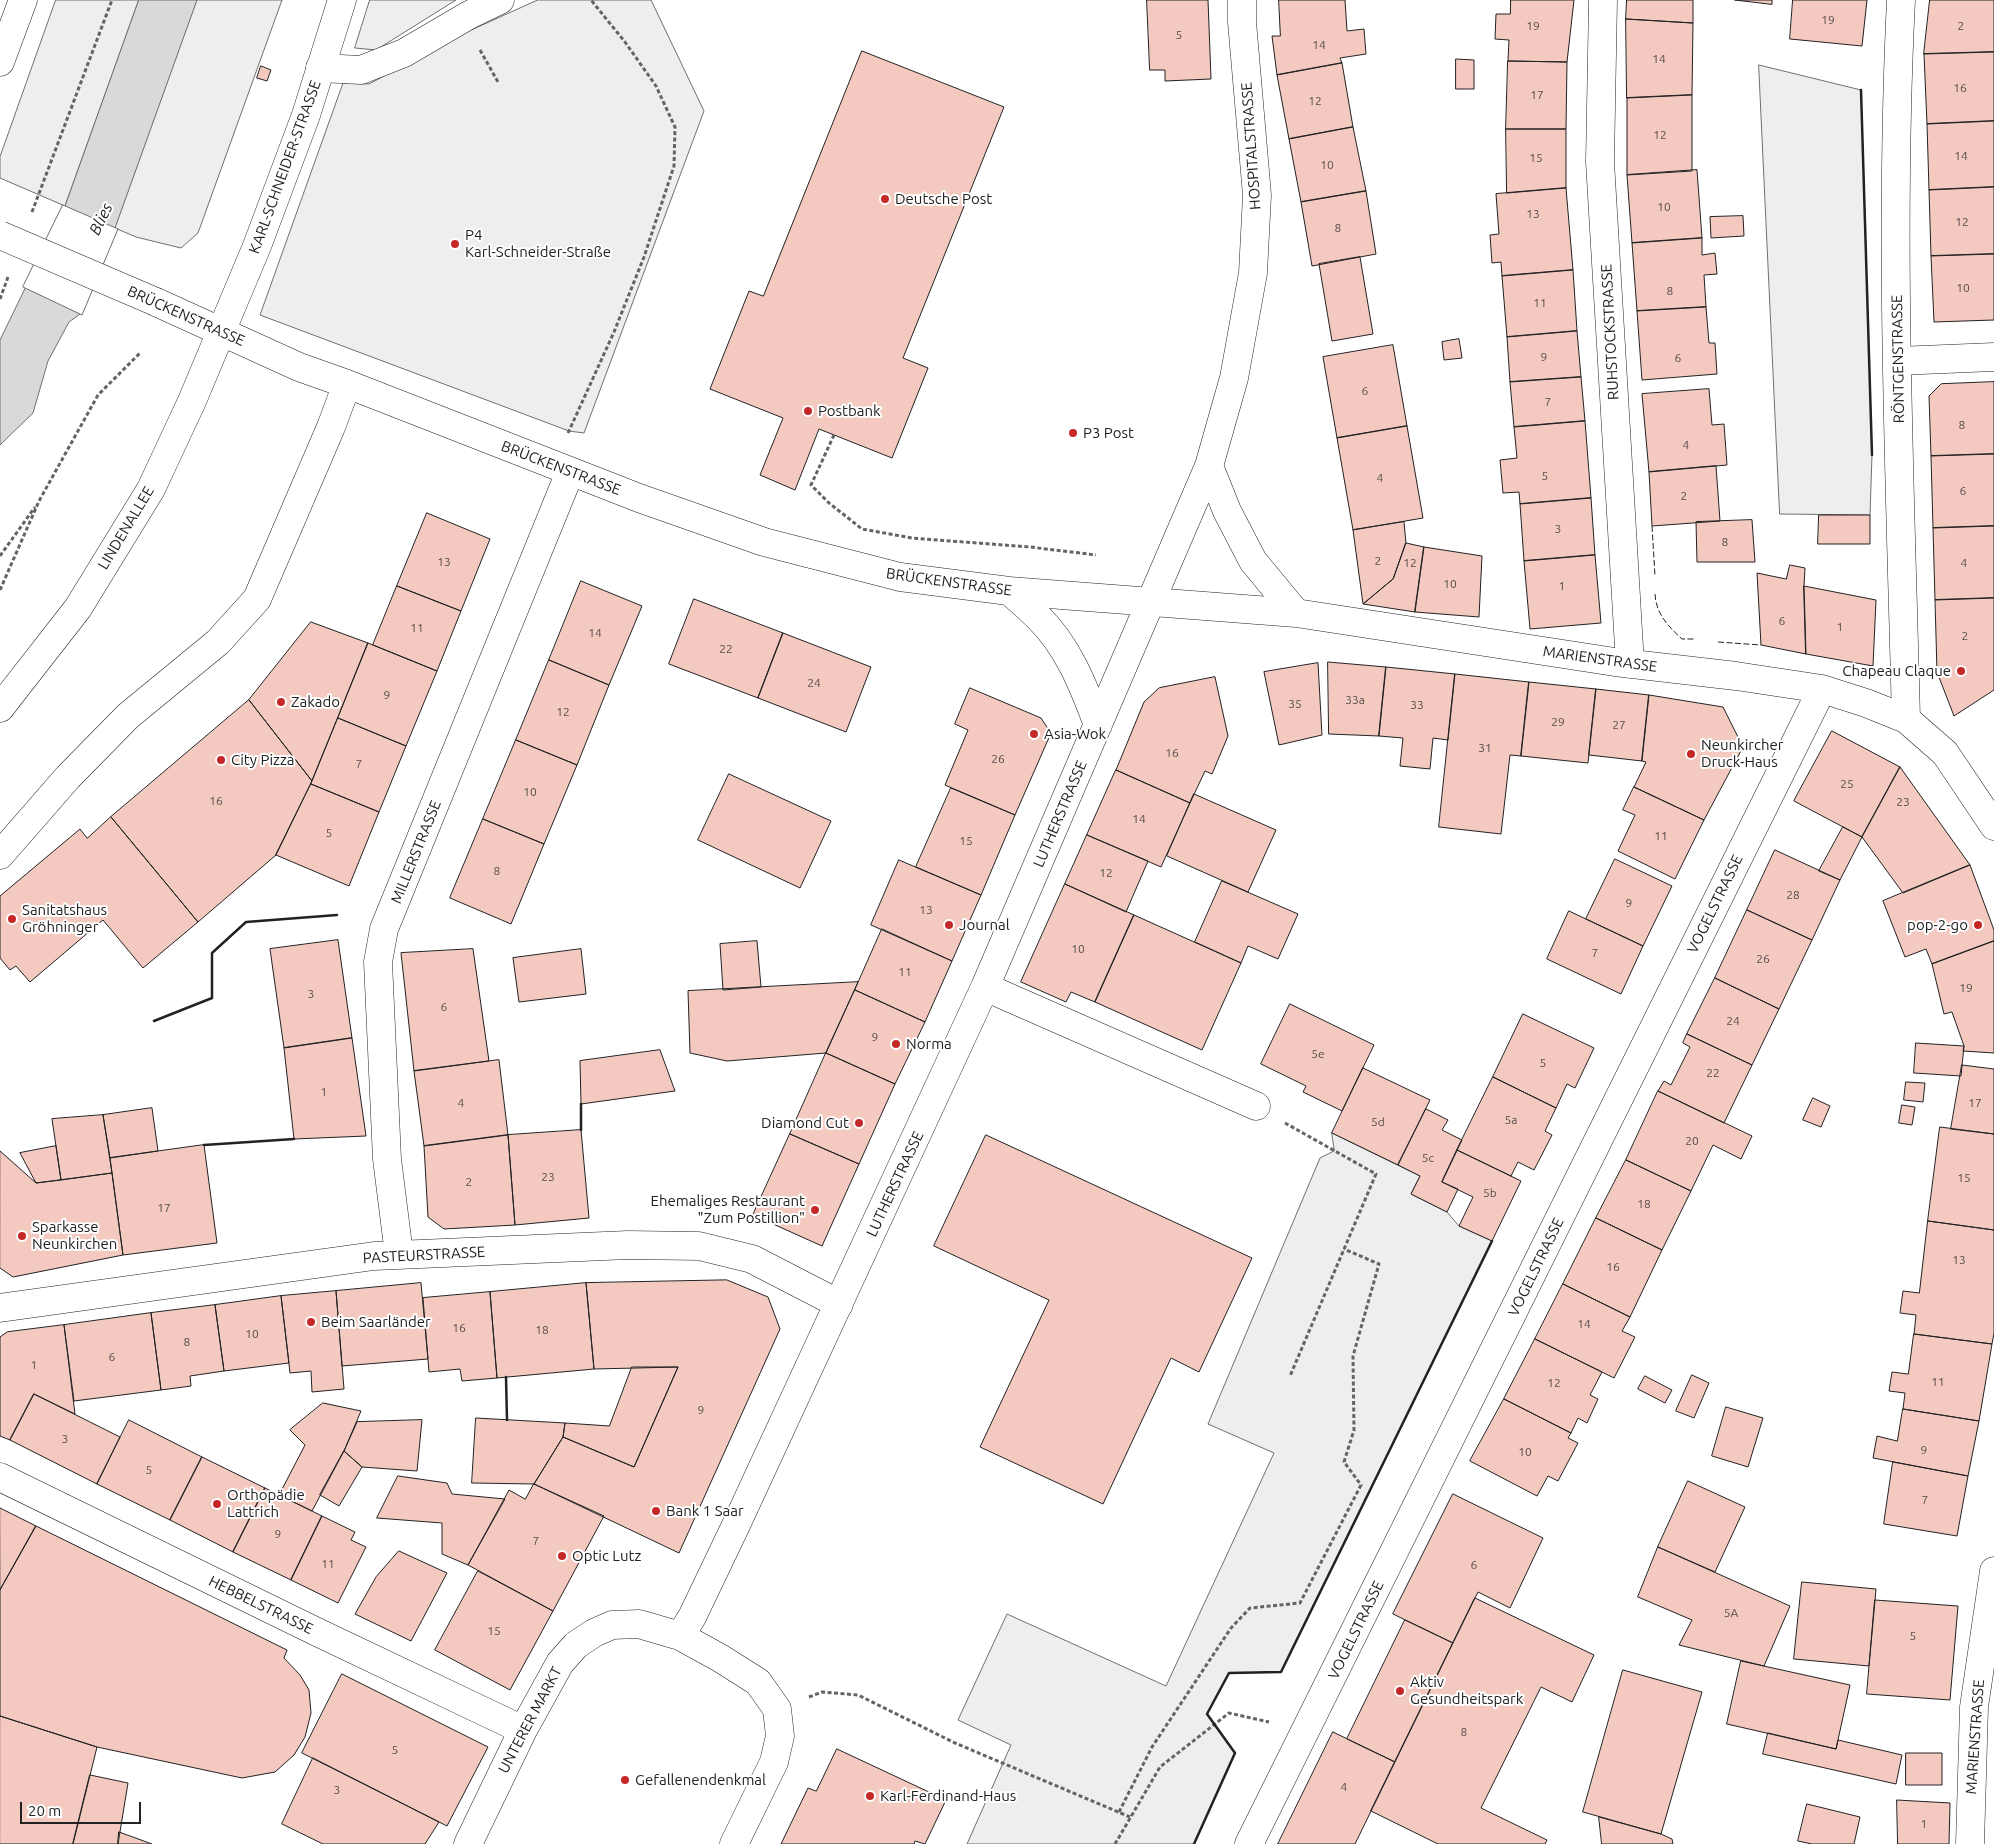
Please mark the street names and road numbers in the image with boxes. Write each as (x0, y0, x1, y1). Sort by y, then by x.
street label: KARL-SCHNEIDER-STRASSE (245, 78, 325, 256)
street label: HOSPITALSTRASSE (1238, 82, 1264, 210)
street label: RUHSTOCKSTRASSE (1597, 264, 1623, 400)
street label: BRÜCKENSTRASSE (124, 282, 248, 350)
street label: RÖNTGENSTRASSE (1888, 294, 1908, 424)
street label: BRÜCKENSTRASSE (499, 437, 623, 499)
street label: LINDENALLEE (94, 483, 158, 573)
street label: BRÜCKENSTRASSE (885, 564, 1013, 600)
street label: MARIENSTRASSE (1542, 642, 1658, 676)
street label: LUTHERSTRASSE (1029, 758, 1091, 870)
street label: MILLERSTRASSE (387, 798, 445, 906)
street label: VOGELSTRASSE (1683, 852, 1747, 956)
street label: LUTHERSTRASSE (863, 1128, 927, 1240)
street label: VOGELSTRASSE (1504, 1215, 1568, 1319)
street label: PASTEURSTRASSE (362, 1243, 486, 1267)
street label: HEBBELSTRASSE (206, 1572, 316, 1638)
street label: VOGELSTRASSE (1324, 1578, 1388, 1682)
street label: UNTERER MARKT (494, 1664, 566, 1776)
street label: MARIENSTRASSE (1962, 1679, 1988, 1795)

